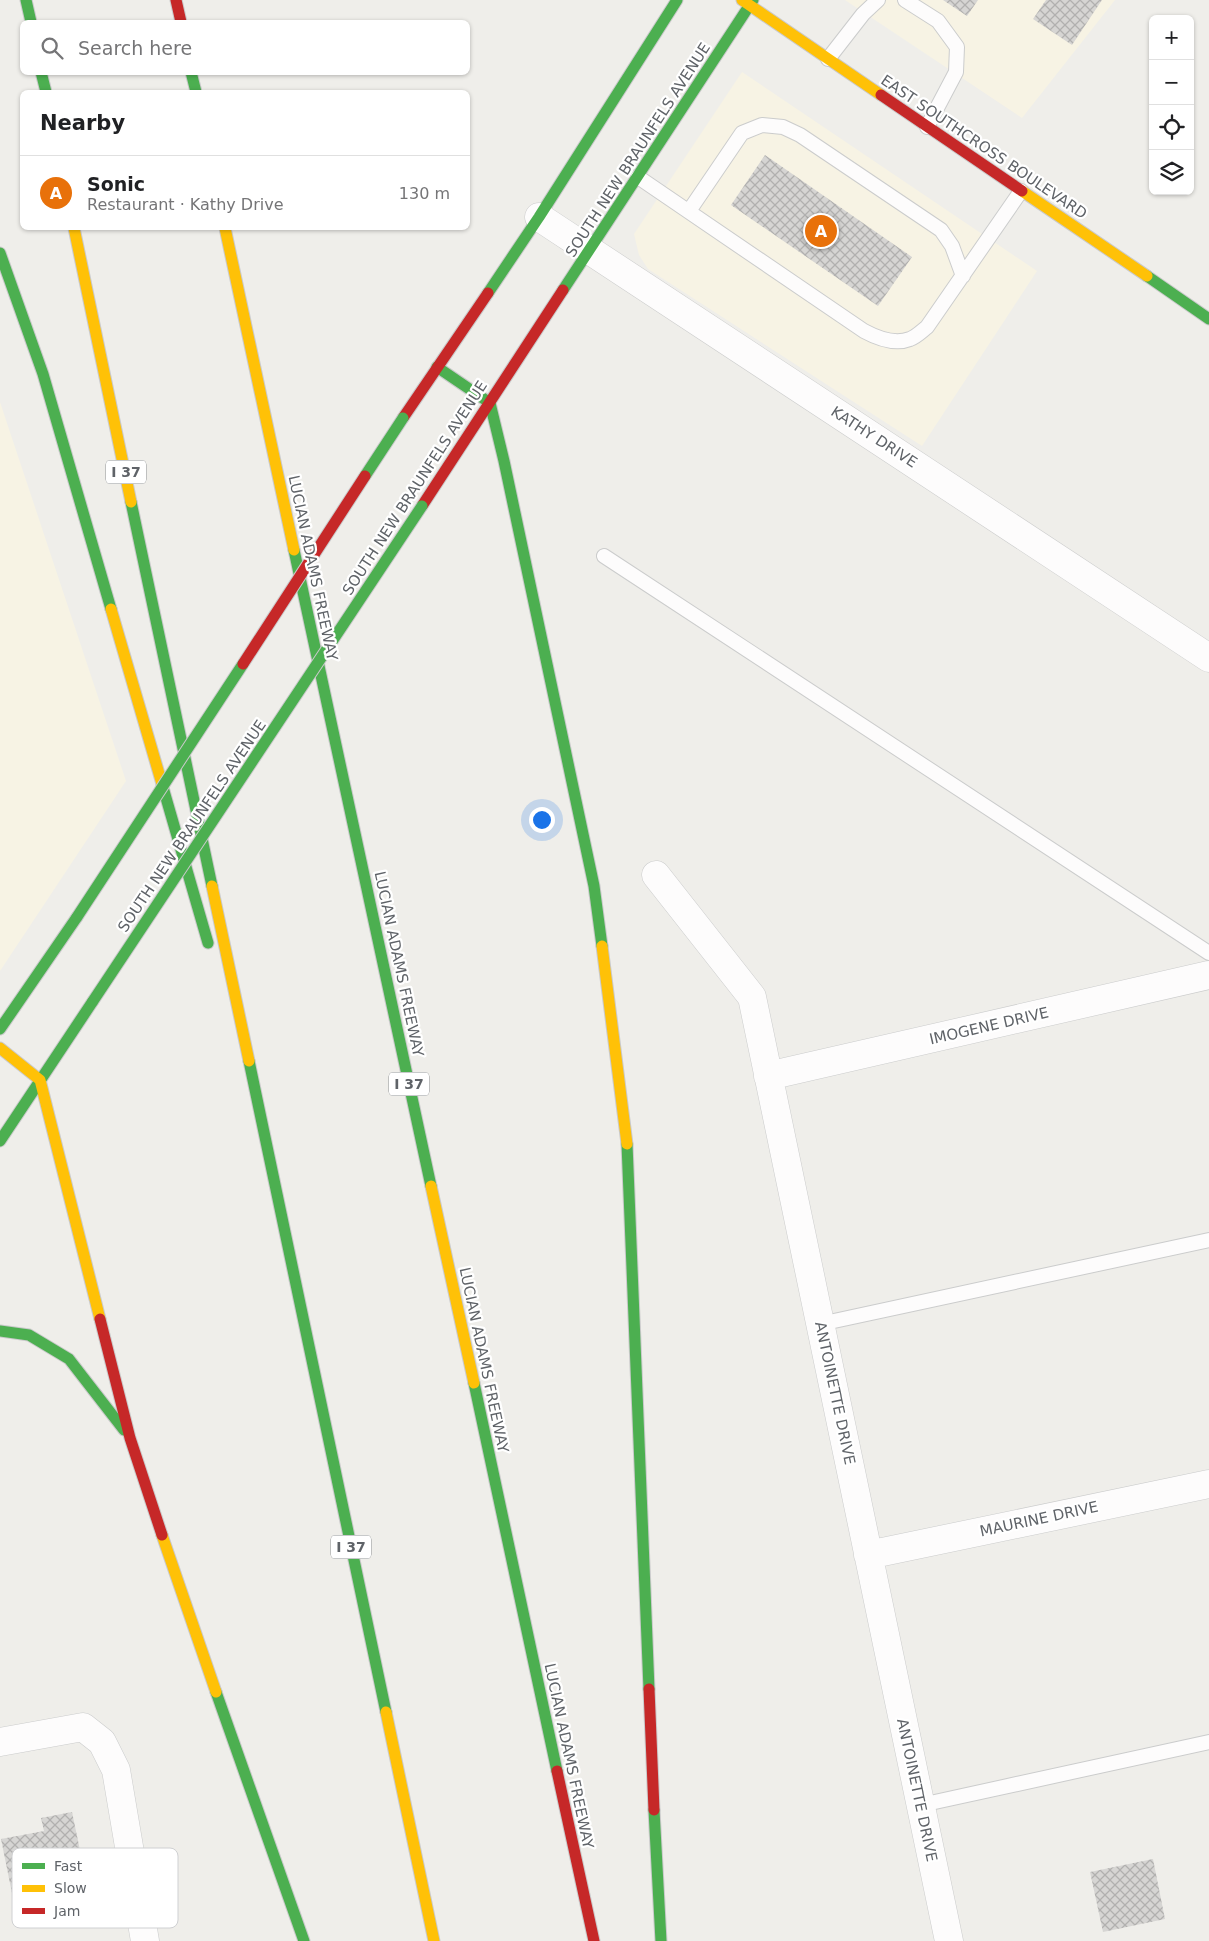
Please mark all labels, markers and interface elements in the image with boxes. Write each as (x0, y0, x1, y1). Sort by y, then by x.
map controls (1149, 15, 1194, 195)
button: + (1149, 15, 1194, 60)
search box (20, 20, 470, 75)
icon: search (38, 34, 66, 62)
text: Search here (78, 37, 192, 59)
street label: SOUTH NEW BRAUNFELS AVENUE (562, 39, 714, 261)
button: − (1149, 60, 1194, 105)
street label: EAST SOUTHCROSS BOULEVARD (878, 71, 1090, 223)
button: locate (1149, 105, 1194, 150)
text: Nearby (40, 111, 125, 135)
button: layers (1149, 150, 1194, 195)
text: Sonic (87, 173, 145, 195)
text: A (50, 184, 62, 203)
text: 130 m (399, 184, 450, 203)
text: Restaurant · Kathy Drive (87, 195, 284, 214)
pin: A (805, 212, 837, 250)
street label: SOUTH NEW BRAUNFELS AVENUE (339, 377, 491, 599)
street label: KATHY DRIVE (828, 402, 920, 472)
road number: I 37 (106, 461, 146, 484)
street label: LUCIAN ADAMS FREEWAY (285, 474, 342, 663)
street label: SOUTH NEW BRAUNFELS AVENUE (114, 717, 270, 935)
your location (529, 807, 555, 833)
street label: LUCIAN ADAMS FREEWAY (371, 870, 428, 1059)
street label: IMOGENE DRIVE (928, 1004, 1050, 1048)
road number: I 37 (389, 1072, 429, 1096)
street label: LUCIAN ADAMS FREEWAY (456, 1266, 513, 1455)
street label: ANTOINETTE DRIVE (811, 1320, 859, 1466)
street label: MAURINE DRIVE (978, 1498, 1100, 1540)
road number: I 37 (331, 1535, 371, 1558)
street label: LUCIAN ADAMS FREEWAY (541, 1662, 598, 1851)
street label: ANTOINETTE DRIVE (893, 1717, 941, 1863)
legend (12, 1848, 178, 1928)
text: Fast (54, 1858, 83, 1874)
text: Slow (54, 1880, 87, 1896)
text: Jam (53, 1903, 80, 1919)

